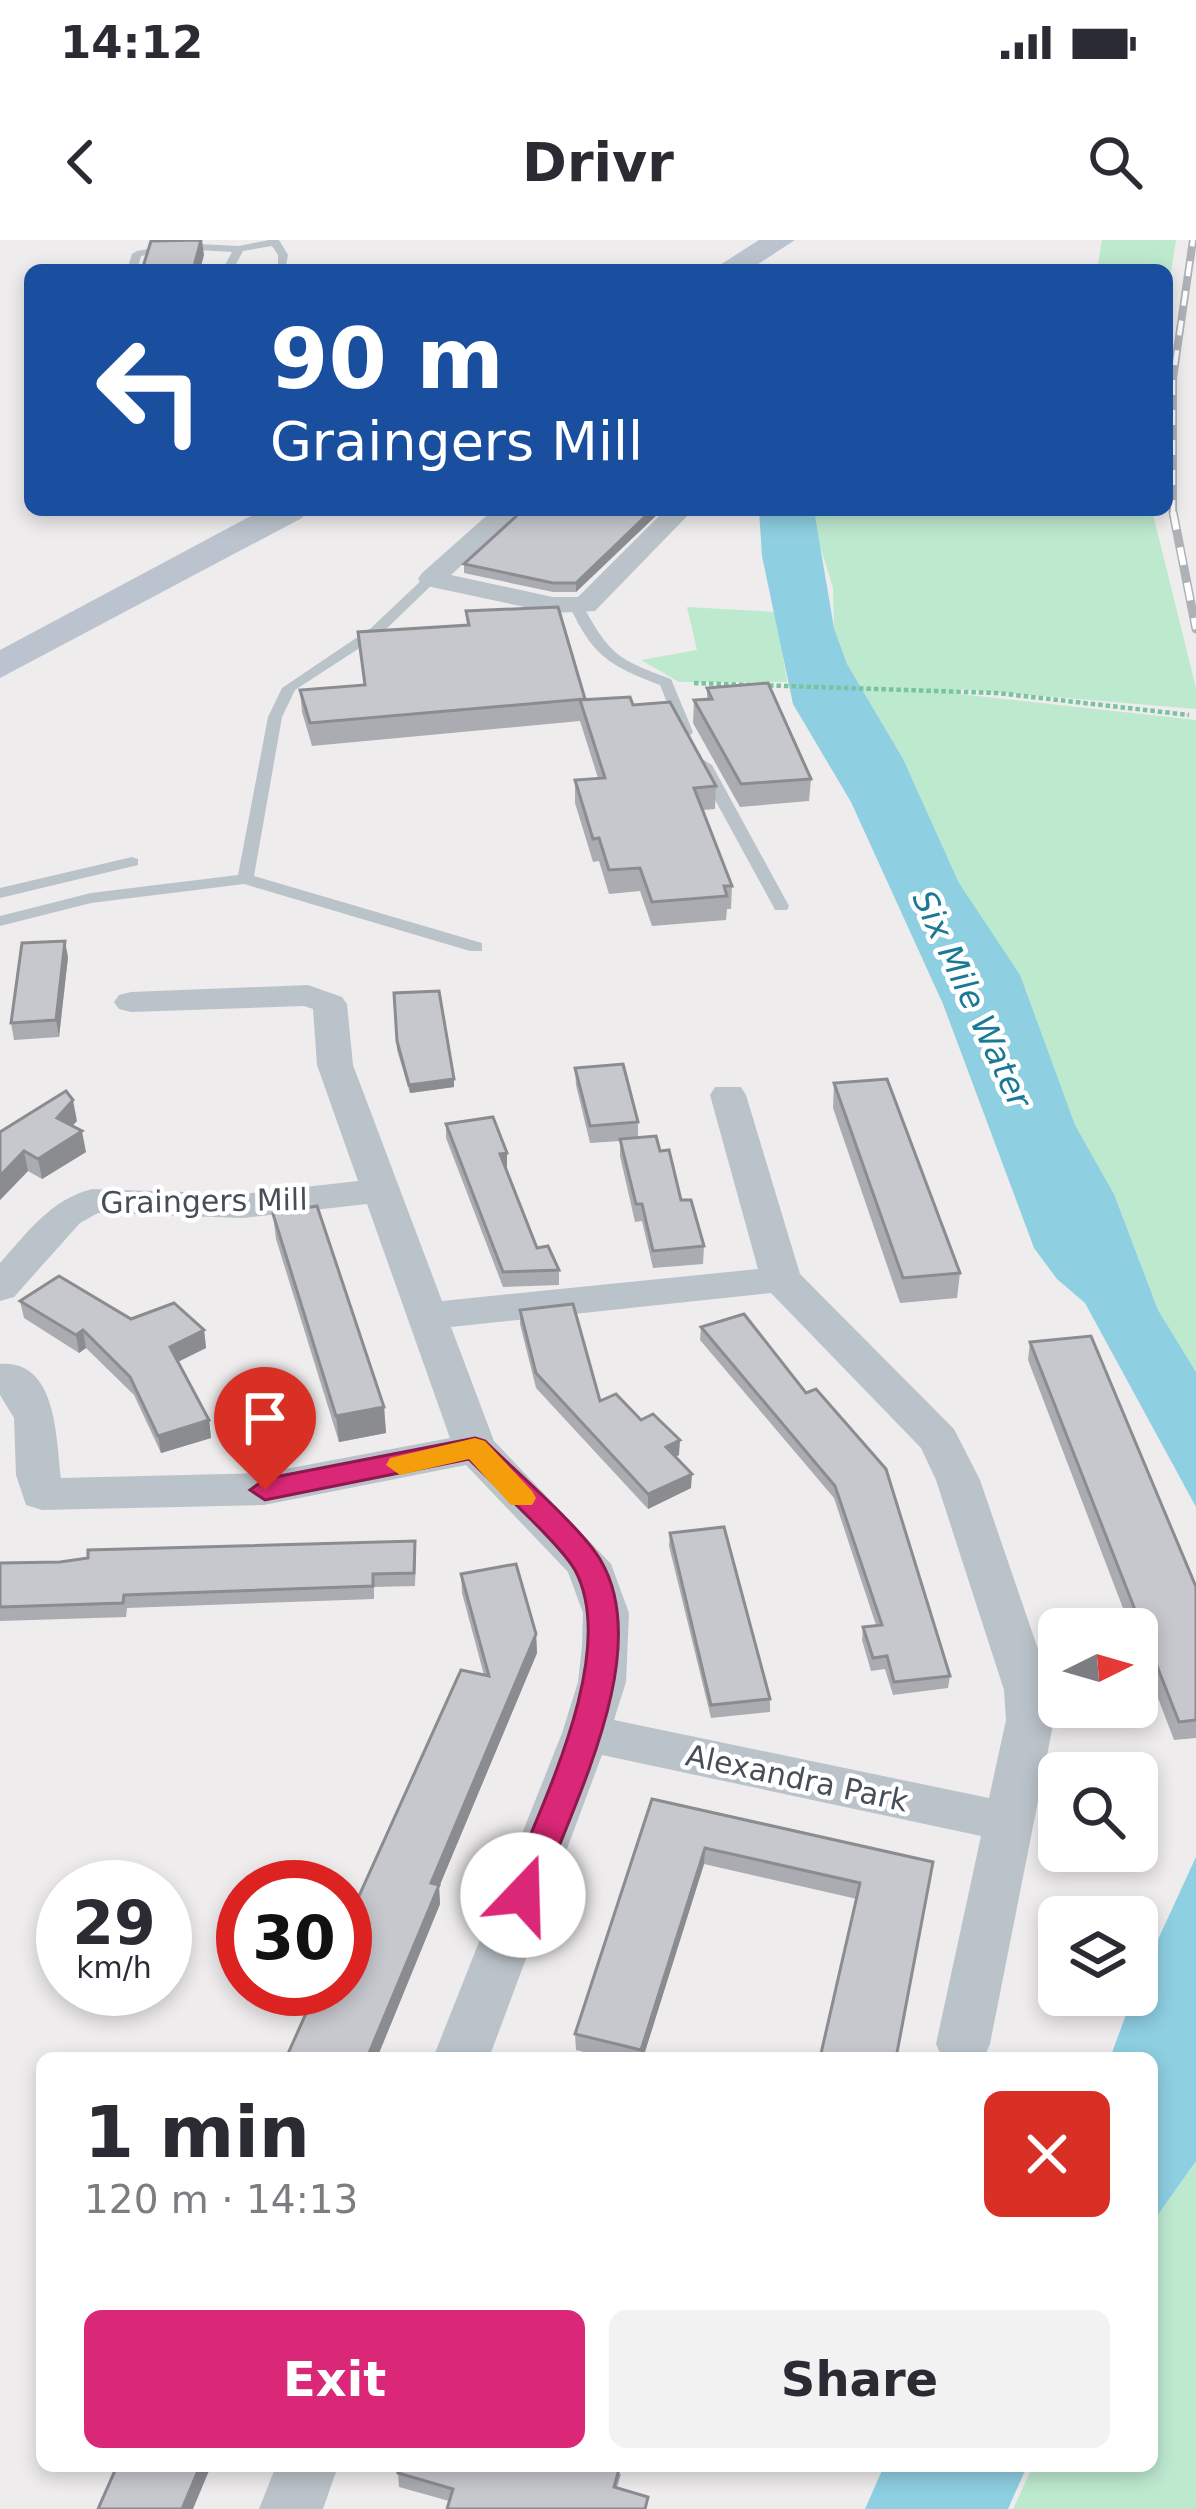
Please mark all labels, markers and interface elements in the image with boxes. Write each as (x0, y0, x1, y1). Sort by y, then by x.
text: 14:12 (60, 16, 203, 69)
icon: back (48, 129, 114, 195)
icon: search (1082, 129, 1148, 195)
text: Drivr (522, 131, 674, 194)
text: 90 m (270, 310, 504, 408)
icon: left (72, 312, 228, 468)
text: Graingers Mill (270, 410, 643, 473)
water label: Six Mile Water (905, 884, 1040, 1116)
street label: Graingers Mill (100, 1182, 308, 1220)
pin (214, 1367, 316, 1490)
icon: arrive (232, 1385, 298, 1451)
north arrow (1038, 1608, 1158, 1728)
map controls (1038, 1608, 1158, 2016)
street label: Alexandra Park (683, 1737, 912, 1819)
button: search (1038, 1752, 1158, 1872)
position arrow (460, 1832, 586, 1958)
speed limit sign: 30 (216, 1860, 372, 2016)
text: 29 (72, 1888, 156, 1958)
button: layers (1038, 1896, 1158, 2016)
text: km/h (76, 1950, 152, 1985)
text: 1 min (84, 2090, 310, 2174)
button: close (984, 2091, 1110, 2217)
text: 120 m · 14:13 (84, 2177, 358, 2222)
button: Exit (84, 2310, 585, 2448)
button: Share (609, 2310, 1110, 2448)

